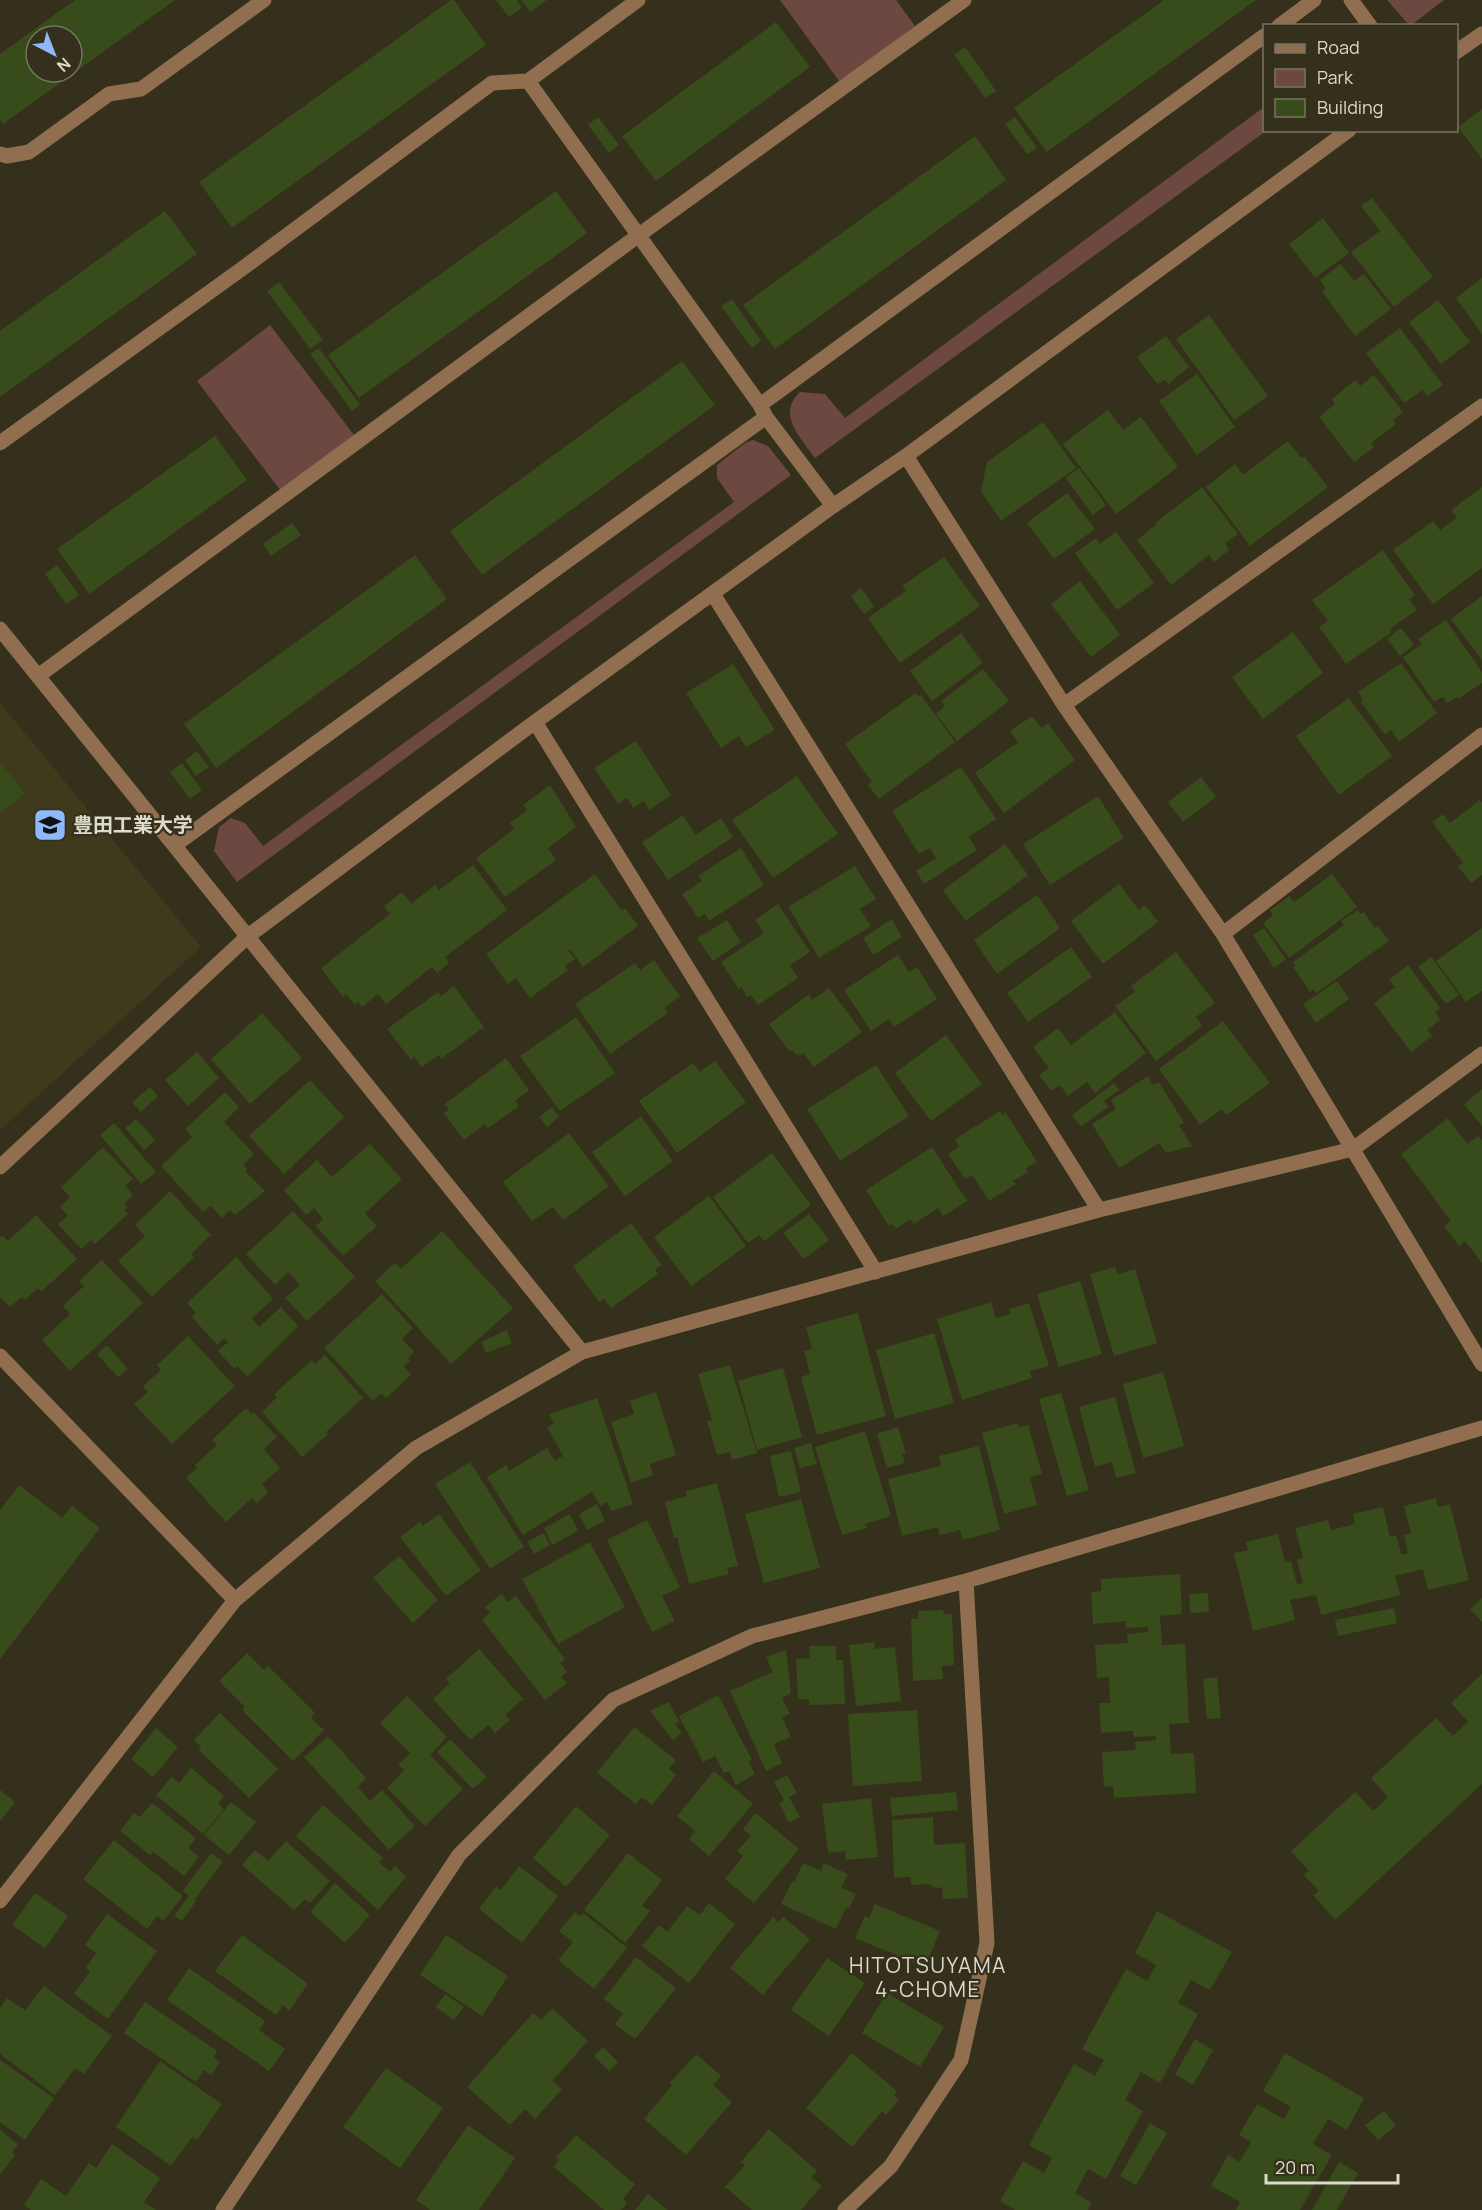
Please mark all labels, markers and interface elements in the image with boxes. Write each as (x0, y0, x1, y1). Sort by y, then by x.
north arrow (24, 24, 84, 84)
legend (1263, 24, 1458, 132)
text: Road (1317, 35, 1360, 59)
text: N (52, 53, 76, 77)
text: Park (1317, 65, 1354, 89)
text: Building (1317, 95, 1383, 119)
school or university icon: 豊田工業大学 (32, 807, 68, 843)
place label: 豊田工業大学 (73, 811, 193, 838)
district label: HITOTSUYAMA 4-CHOME (849, 1951, 1007, 2003)
scale bar (1266, 2147, 1398, 2185)
text: 20 m (1275, 2155, 1315, 2179)

